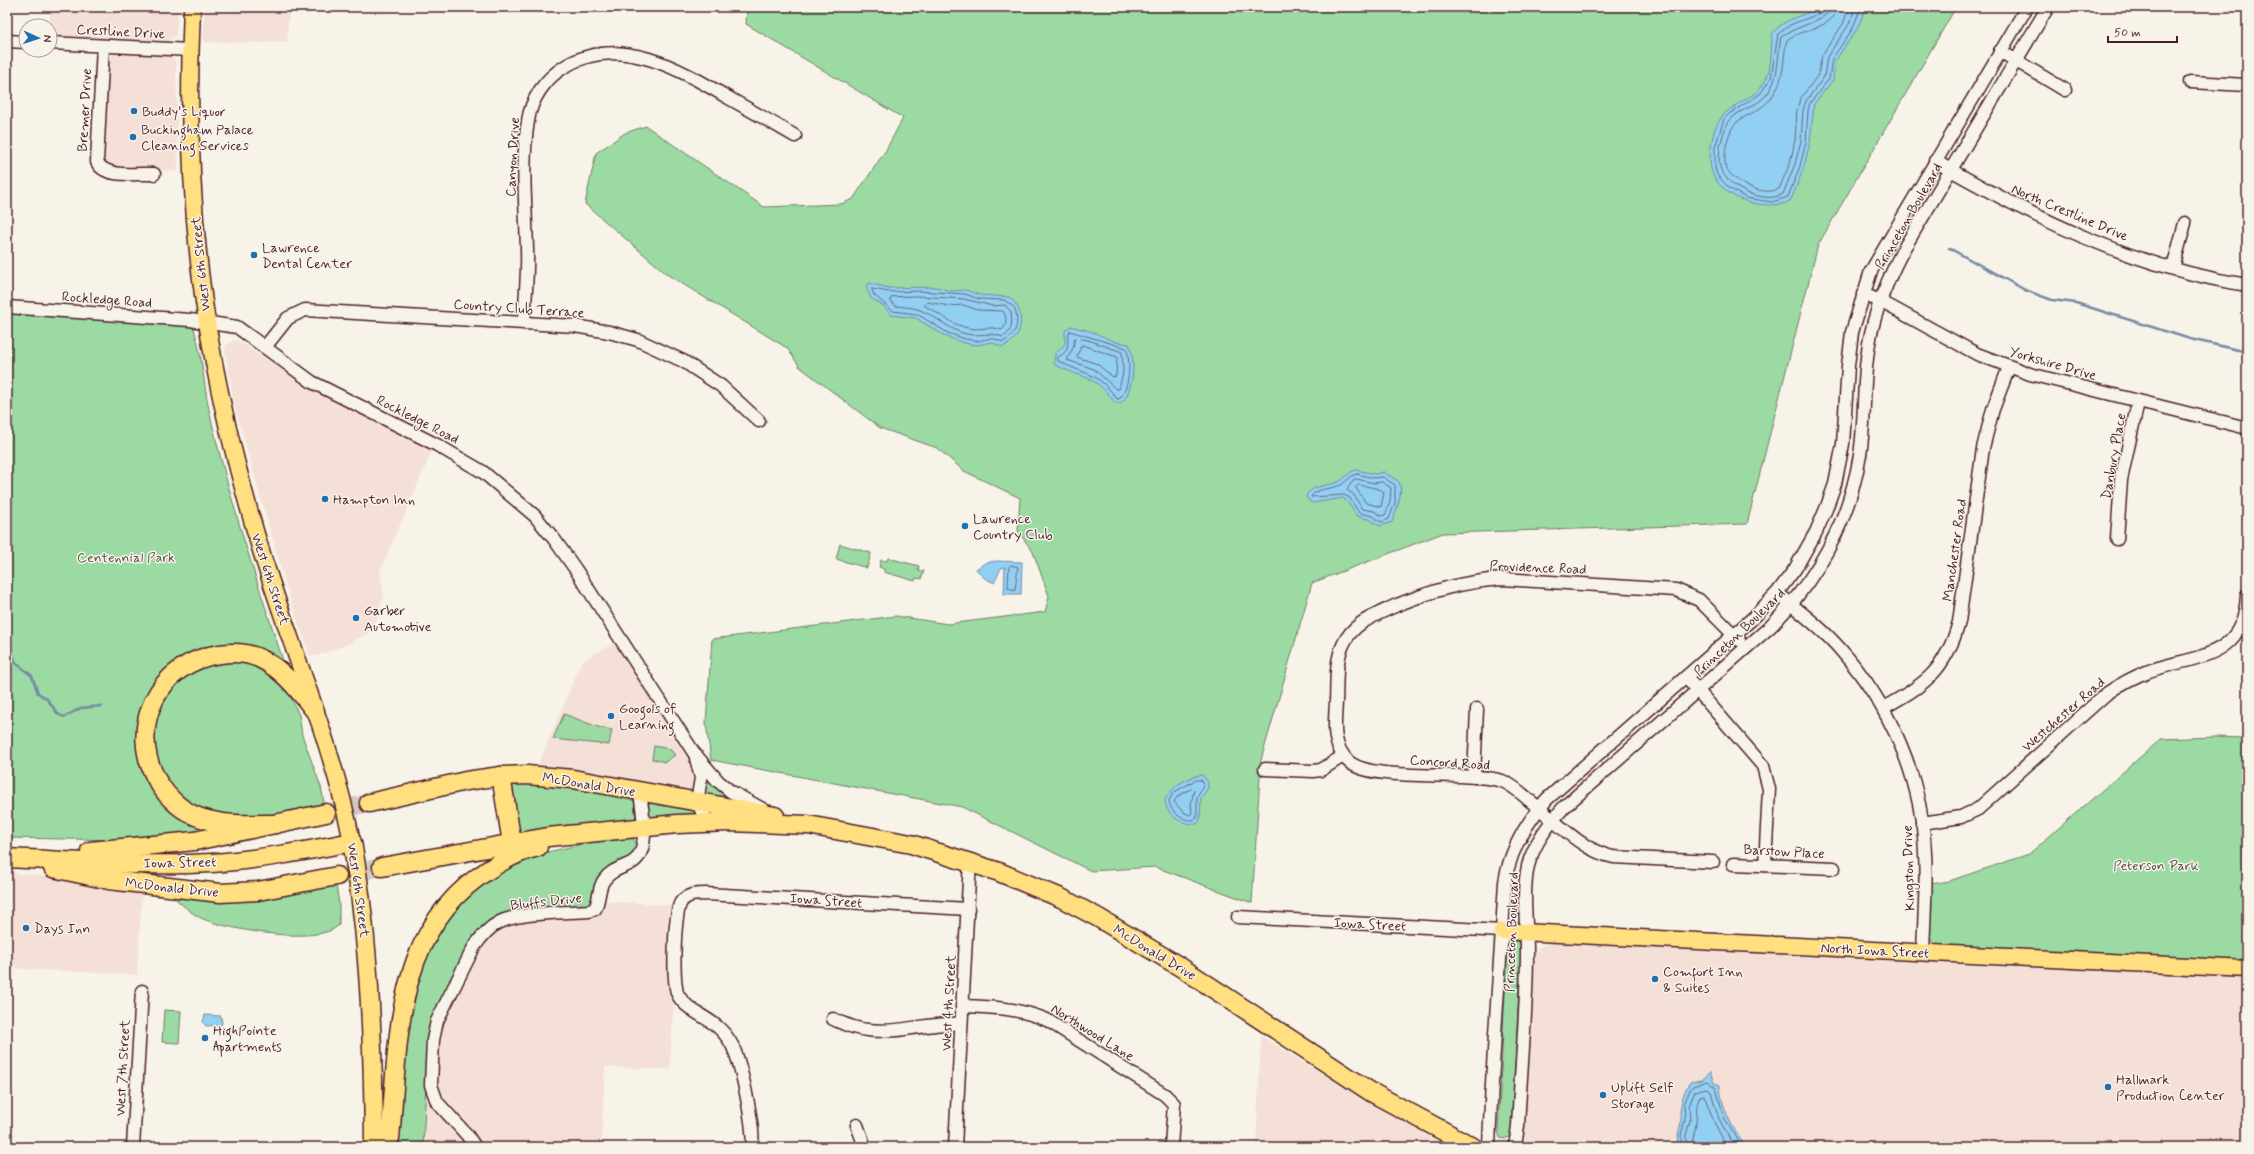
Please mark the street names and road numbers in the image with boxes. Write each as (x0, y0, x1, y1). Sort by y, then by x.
street label: Crestline Drive (76, 21, 166, 43)
street label: Bremer Drive (74, 68, 96, 152)
street label: Canyon Drive (502, 117, 524, 197)
street label: Princeton Boulevard (1871, 160, 1947, 273)
street label: North Crestline Drive (2008, 180, 2131, 246)
street label: West 6th Street (187, 215, 215, 312)
street label: Rockledge Road (61, 288, 153, 313)
street label: Country Club Terrace (453, 295, 585, 323)
street label: Yorkshire Drive (2007, 343, 2098, 385)
street label: Rockledge Road (373, 391, 462, 449)
street label: Danbury Place (2098, 412, 2130, 501)
street label: Manchester Road (1939, 498, 1971, 603)
street label: West 6th Street (247, 531, 294, 628)
street label: Providence Road (1489, 557, 1587, 579)
street label: Princeton Boulevard (1690, 585, 1789, 681)
street label: Westchester Road (2018, 674, 2109, 756)
street label: Concord Road (1409, 751, 1491, 775)
street label: McDonald Drive (541, 769, 637, 801)
street label: Kingston Drive (1899, 825, 1920, 911)
street label: Barstow Place (1743, 841, 1825, 863)
street label: West 6th Street (342, 842, 374, 939)
street label: Iowa Street (144, 853, 216, 873)
street label: Princeton Boulevard (1501, 872, 1523, 992)
street label: McDonald Drive (124, 874, 220, 902)
street label: Bluffs Drive (509, 889, 583, 915)
street label: Iowa Street (789, 889, 863, 913)
street label: Iowa Street (1333, 914, 1407, 936)
street label: McDonald Drive (1110, 921, 1199, 985)
street label: North Iowa Street (1820, 939, 1930, 963)
street label: West 4th Street (937, 954, 961, 1052)
street label: Northwood Lane (1047, 1000, 1138, 1066)
street label: West 7th Street (111, 1019, 135, 1117)

